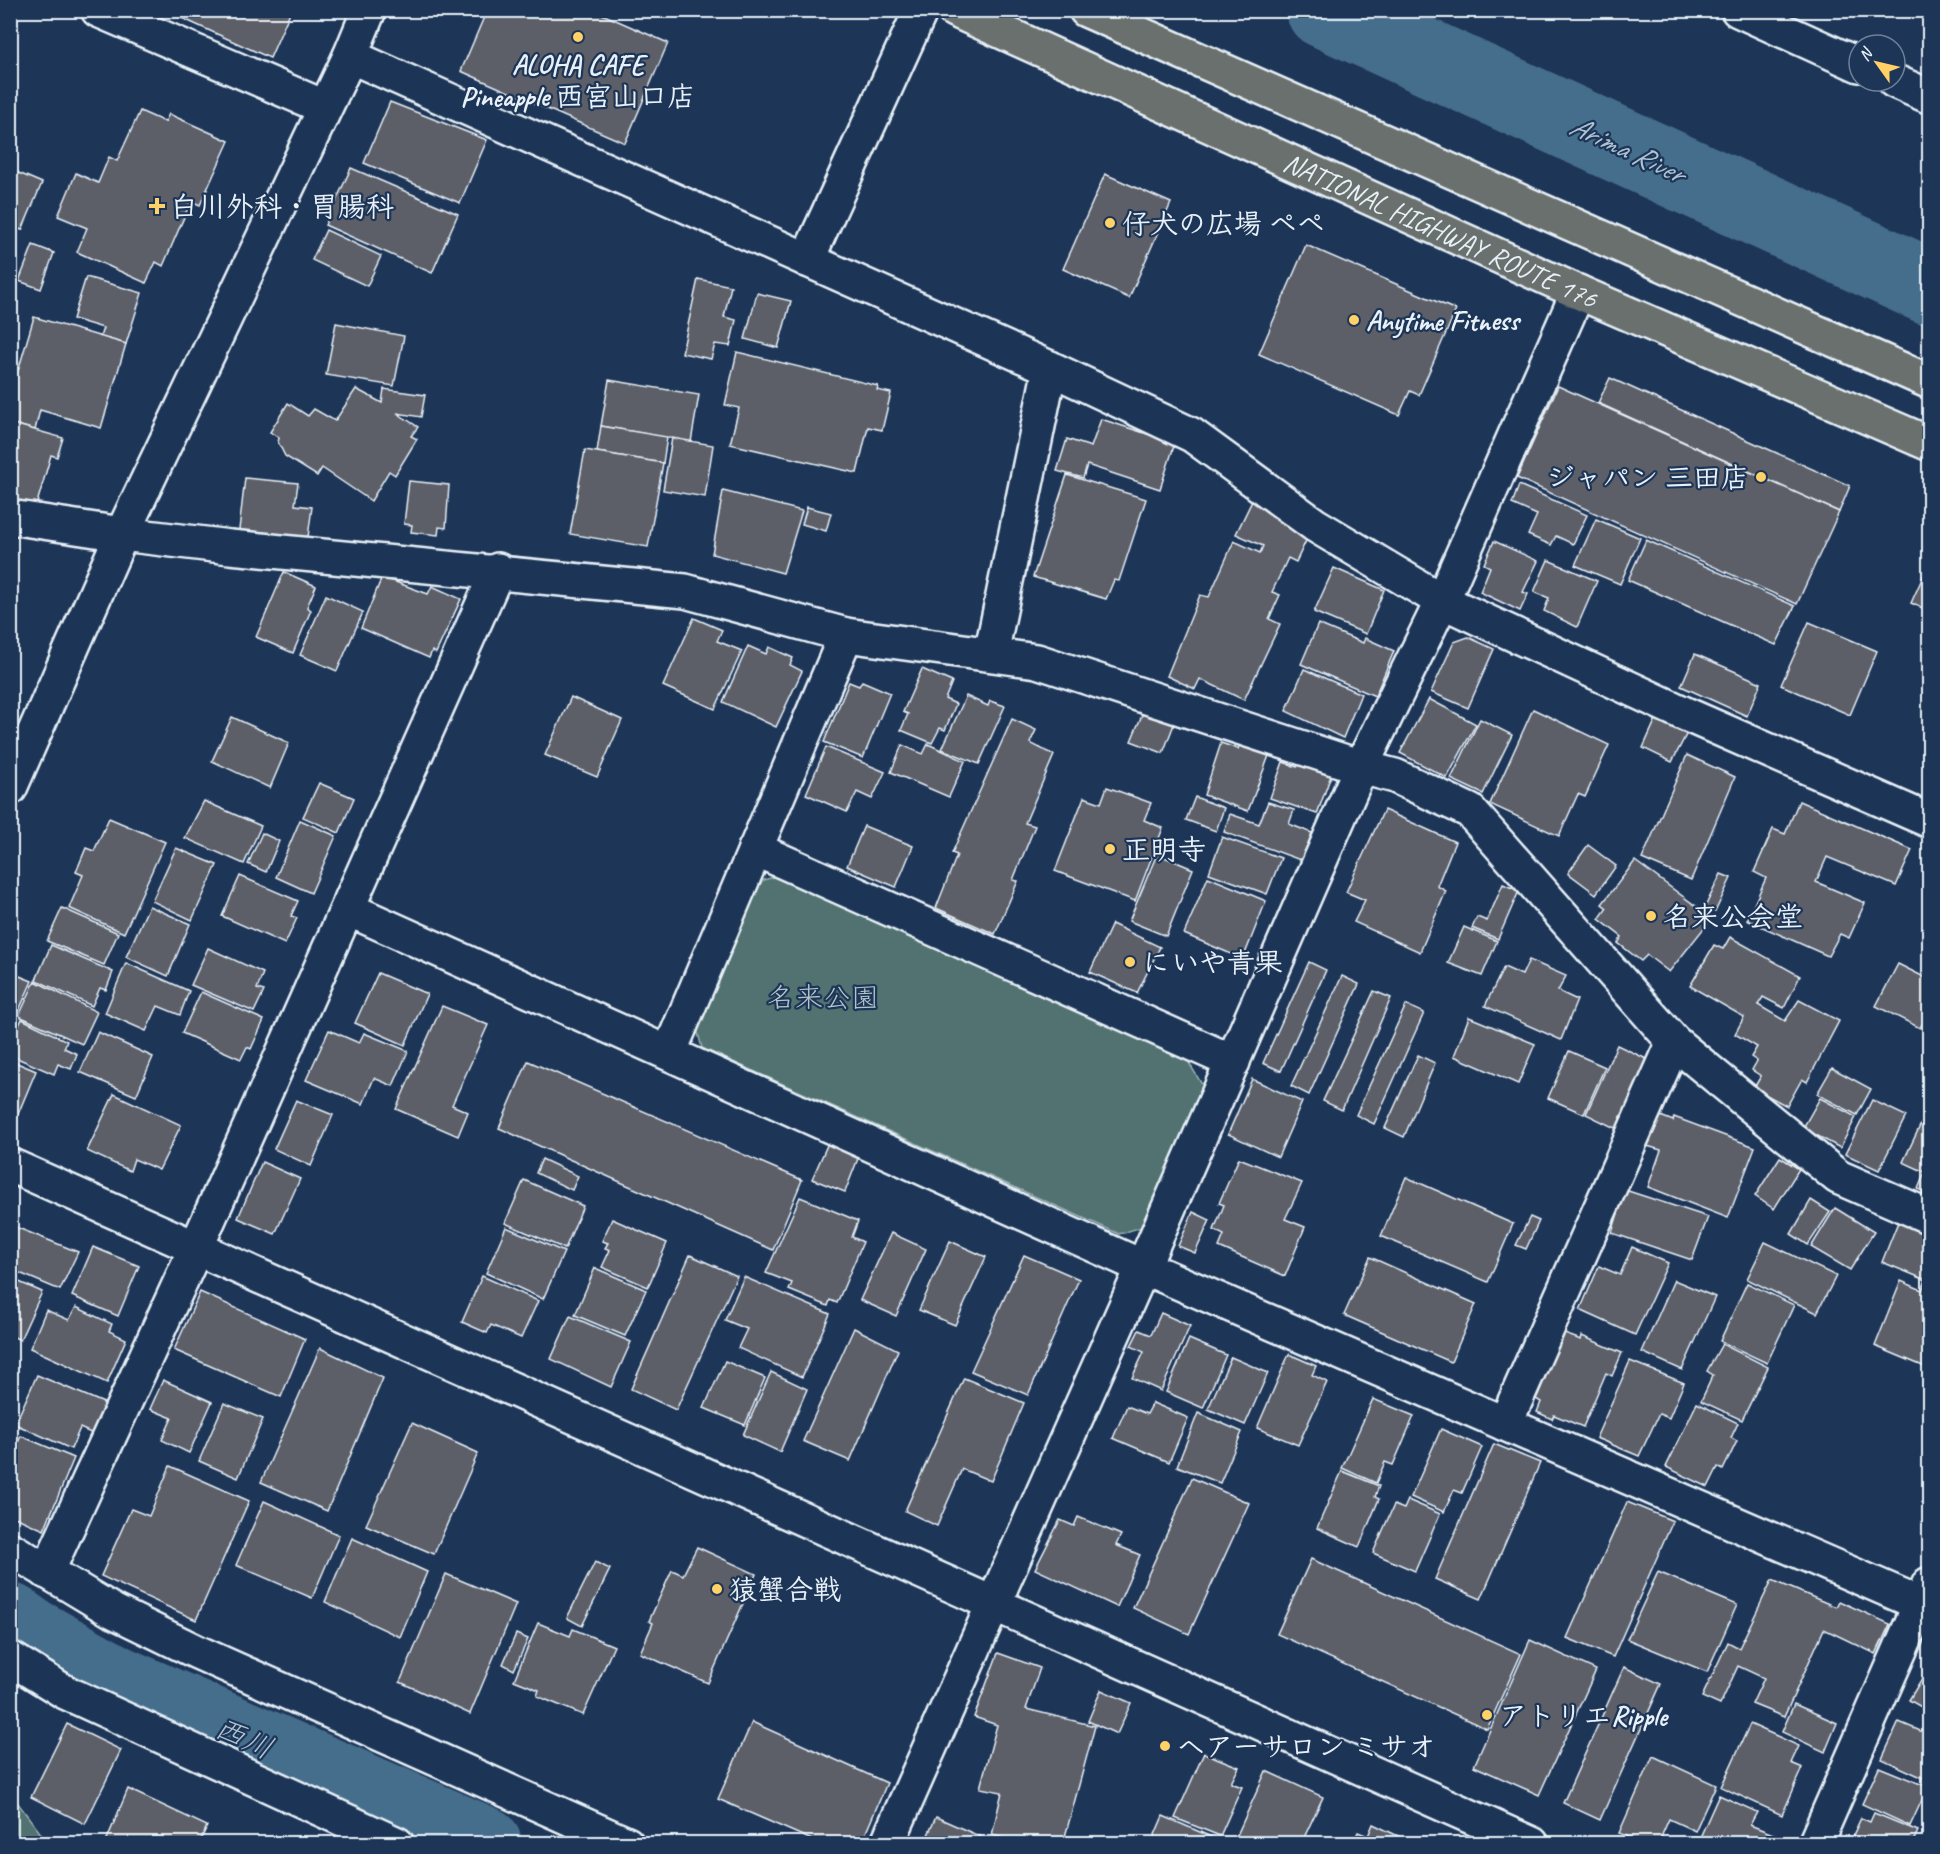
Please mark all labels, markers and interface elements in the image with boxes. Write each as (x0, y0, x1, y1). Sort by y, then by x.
marker: ALOHA CAFE Pineapple 西宮山口店 (571, 30, 585, 44)
north arrow (1847, 33, 1907, 93)
text: N (1854, 43, 1878, 65)
place label: ALOHA CAFE Pineapple 西宮山口店 (460, 47, 696, 114)
water label: Arima River (1564, 106, 1695, 194)
street label: NATIONAL HIGHWAY ROUTE 176 (1278, 144, 1604, 317)
place label: 白川外科・胃腸科 (170, 189, 394, 224)
marker: 白川外科・胃腸科 (148, 197, 166, 215)
place label: 仔犬の広場 ペペ (1122, 206, 1325, 241)
marker: 仔犬の広場 ペペ (1103, 216, 1117, 230)
place label: Anytime Fitness (1366, 303, 1522, 339)
marker: Anytime Fitness (1347, 313, 1361, 327)
place label: ジャパン 三田店 (1546, 460, 1749, 495)
marker: ジャパン 三田店 (1754, 470, 1768, 484)
place label: 正明寺 (1122, 832, 1206, 867)
marker: 正明寺 (1103, 842, 1117, 856)
place label: 名来公会堂 (1663, 899, 1803, 934)
marker: 名来公会堂 (1644, 909, 1658, 923)
place label: にいや青果 (1142, 945, 1283, 980)
marker: にいや青果 (1123, 955, 1137, 969)
park label: 名来公園 (767, 980, 879, 1015)
place label: 猿蟹合戦 (729, 1572, 841, 1607)
marker: 猿蟹合戦 (710, 1582, 724, 1596)
place label: アトリエRipple (1499, 1698, 1670, 1733)
water label: 西川 (209, 1708, 279, 1768)
marker: アトリエRipple (1480, 1708, 1494, 1722)
place label: ヘアーサロン ミサオ (1177, 1729, 1436, 1764)
marker: ヘアーサロン ミサオ (1158, 1739, 1172, 1753)

